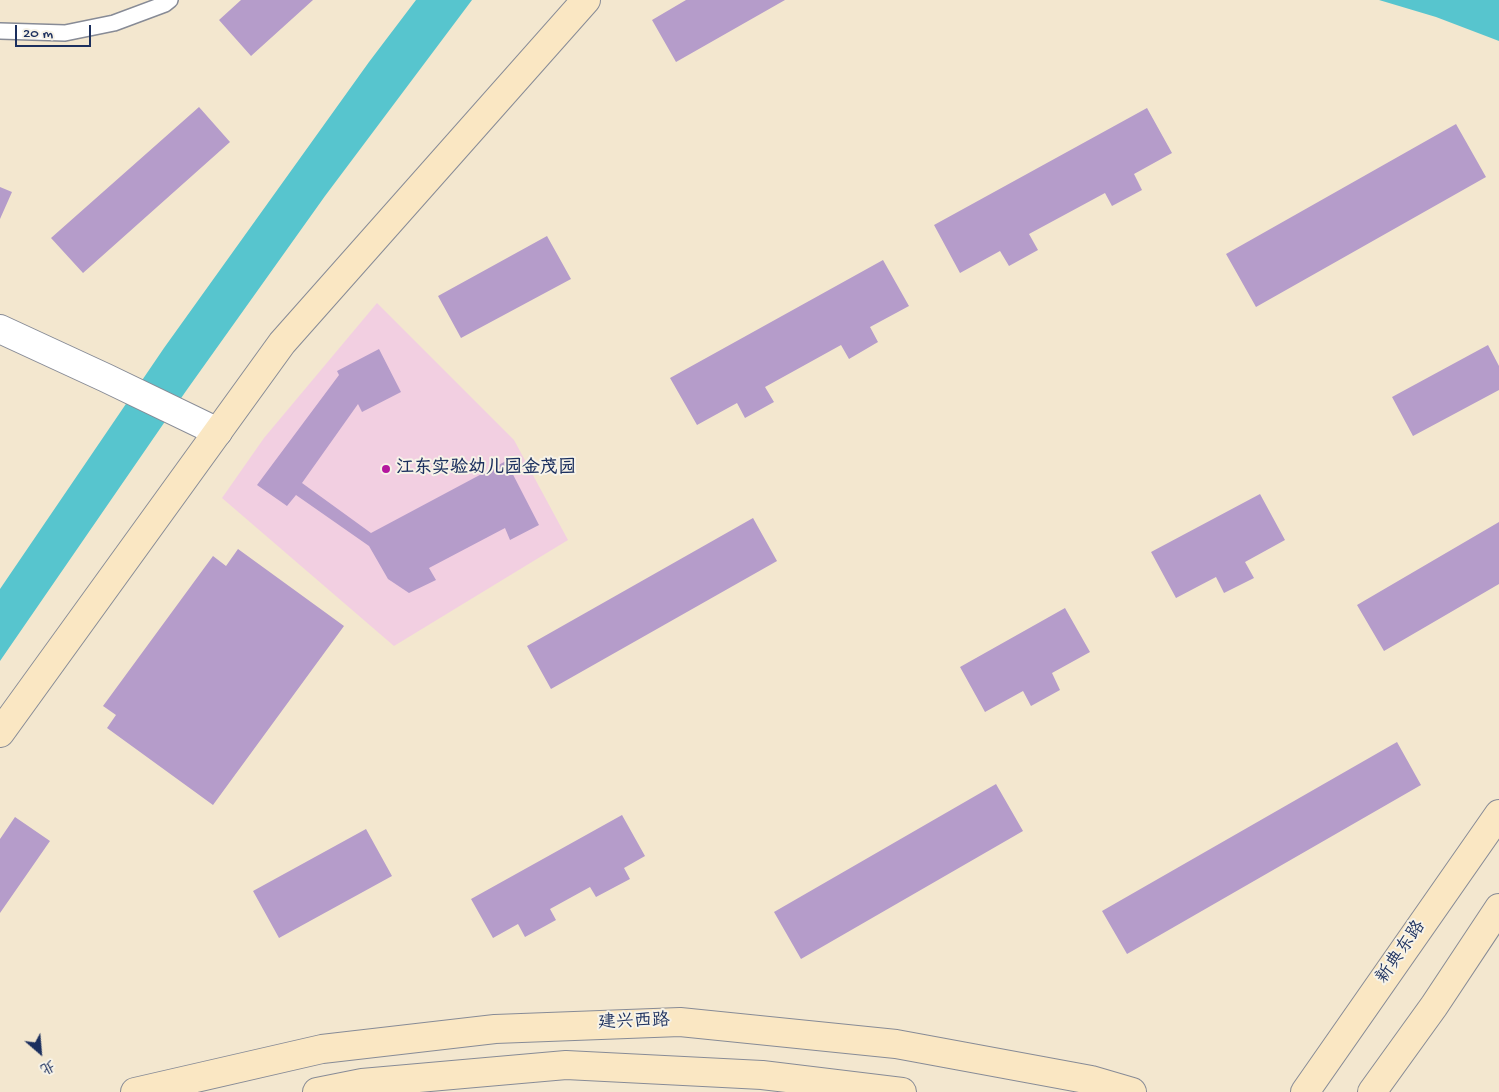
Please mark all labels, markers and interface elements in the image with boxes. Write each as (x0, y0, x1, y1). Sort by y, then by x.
scale bar (18, 15, 94, 47)
text: 20 m (23, 25, 53, 43)
place label: 江东实验幼儿园金茂园 (396, 458, 576, 480)
marker: 江东实验幼儿园金茂园 (380, 463, 392, 475)
street label: 新典东路 (1373, 917, 1431, 989)
street label: 建兴西路 (598, 1011, 670, 1035)
north arrow (15, 1027, 65, 1077)
text: 北 (37, 1055, 57, 1077)

